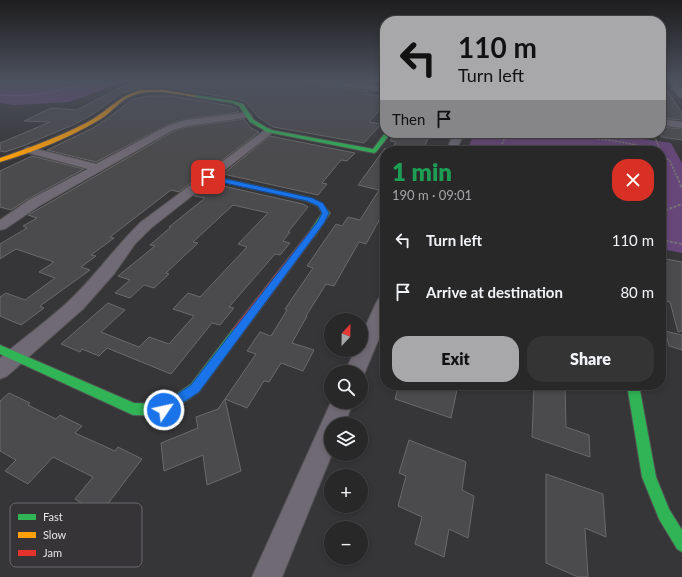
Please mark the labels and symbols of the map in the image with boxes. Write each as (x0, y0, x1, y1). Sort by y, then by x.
pin (191, 160, 225, 194)
north arrow (324, 313, 368, 357)
position arrow (143, 389, 185, 431)
legend (10, 503, 142, 567)
text: Fast (43, 510, 63, 523)
text: Slow (43, 528, 67, 541)
text: Jam (43, 546, 62, 559)

